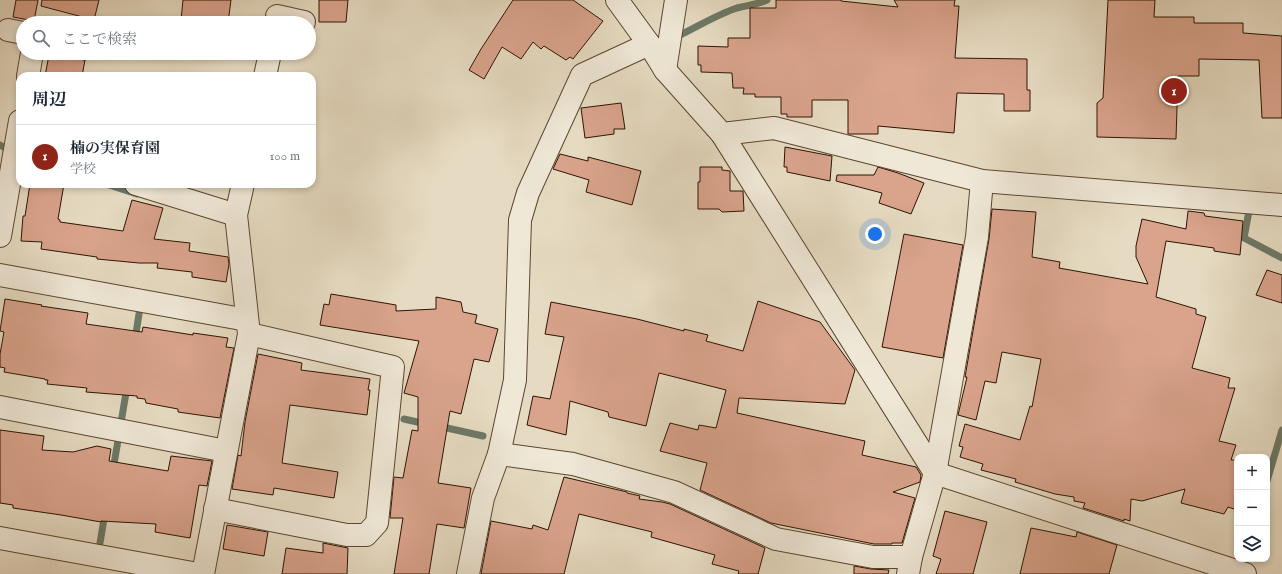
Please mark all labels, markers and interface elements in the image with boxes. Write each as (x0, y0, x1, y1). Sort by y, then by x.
search box (16, 16, 316, 60)
icon: search (30, 27, 52, 49)
text: ここで検索 (62, 30, 137, 49)
pin: 1 (1161, 76, 1187, 106)
text: 周辺 (32, 90, 66, 111)
text: 楠の実保育園 (70, 139, 160, 158)
text: 1 (43, 148, 47, 165)
text: 100 m (270, 148, 300, 165)
text: 学校 (70, 161, 96, 178)
your location (865, 224, 885, 244)
map controls (1234, 454, 1270, 562)
button: + (1234, 454, 1270, 490)
button: − (1234, 490, 1270, 526)
button: layers (1234, 526, 1270, 562)

